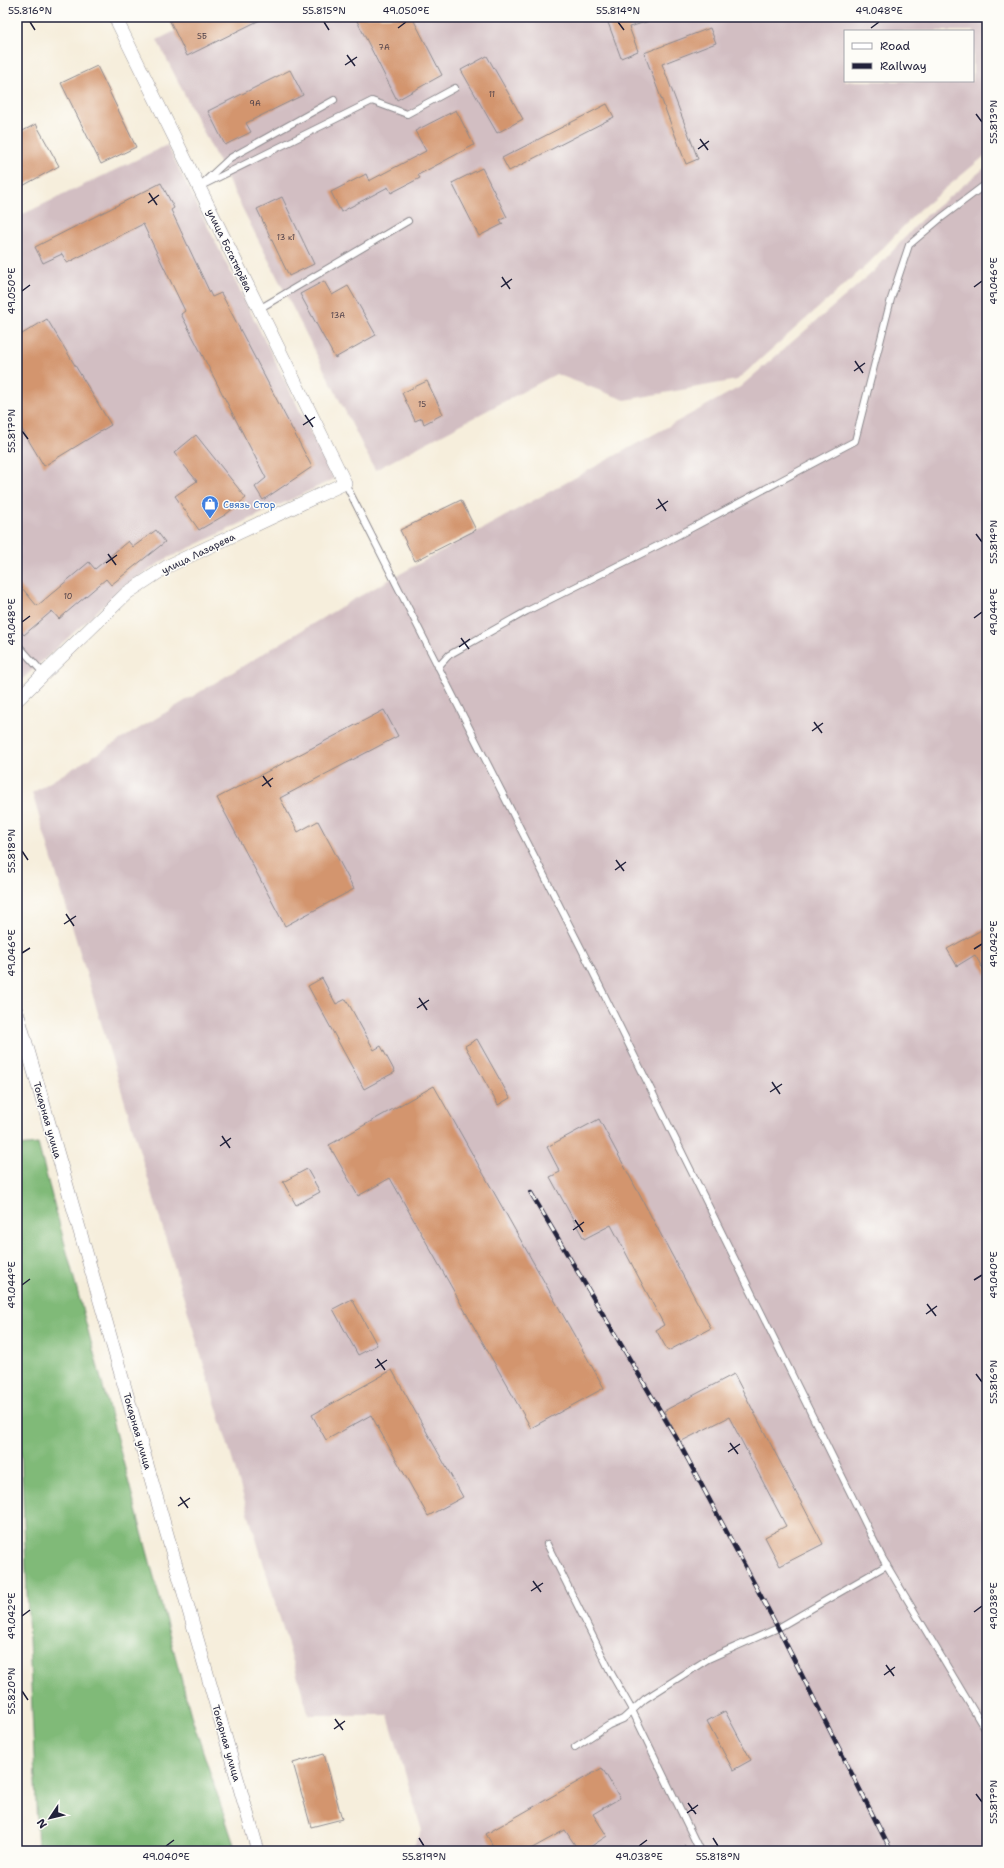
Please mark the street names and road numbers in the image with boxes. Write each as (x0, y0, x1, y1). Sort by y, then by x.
street label: улица Богатырёва (204, 207, 256, 295)
street label: улица Лазарева (159, 530, 238, 577)
street label: Токарная улица (30, 1080, 65, 1161)
street label: Токарная улица (120, 1391, 155, 1472)
street label: Токарная улица (209, 1703, 244, 1784)

